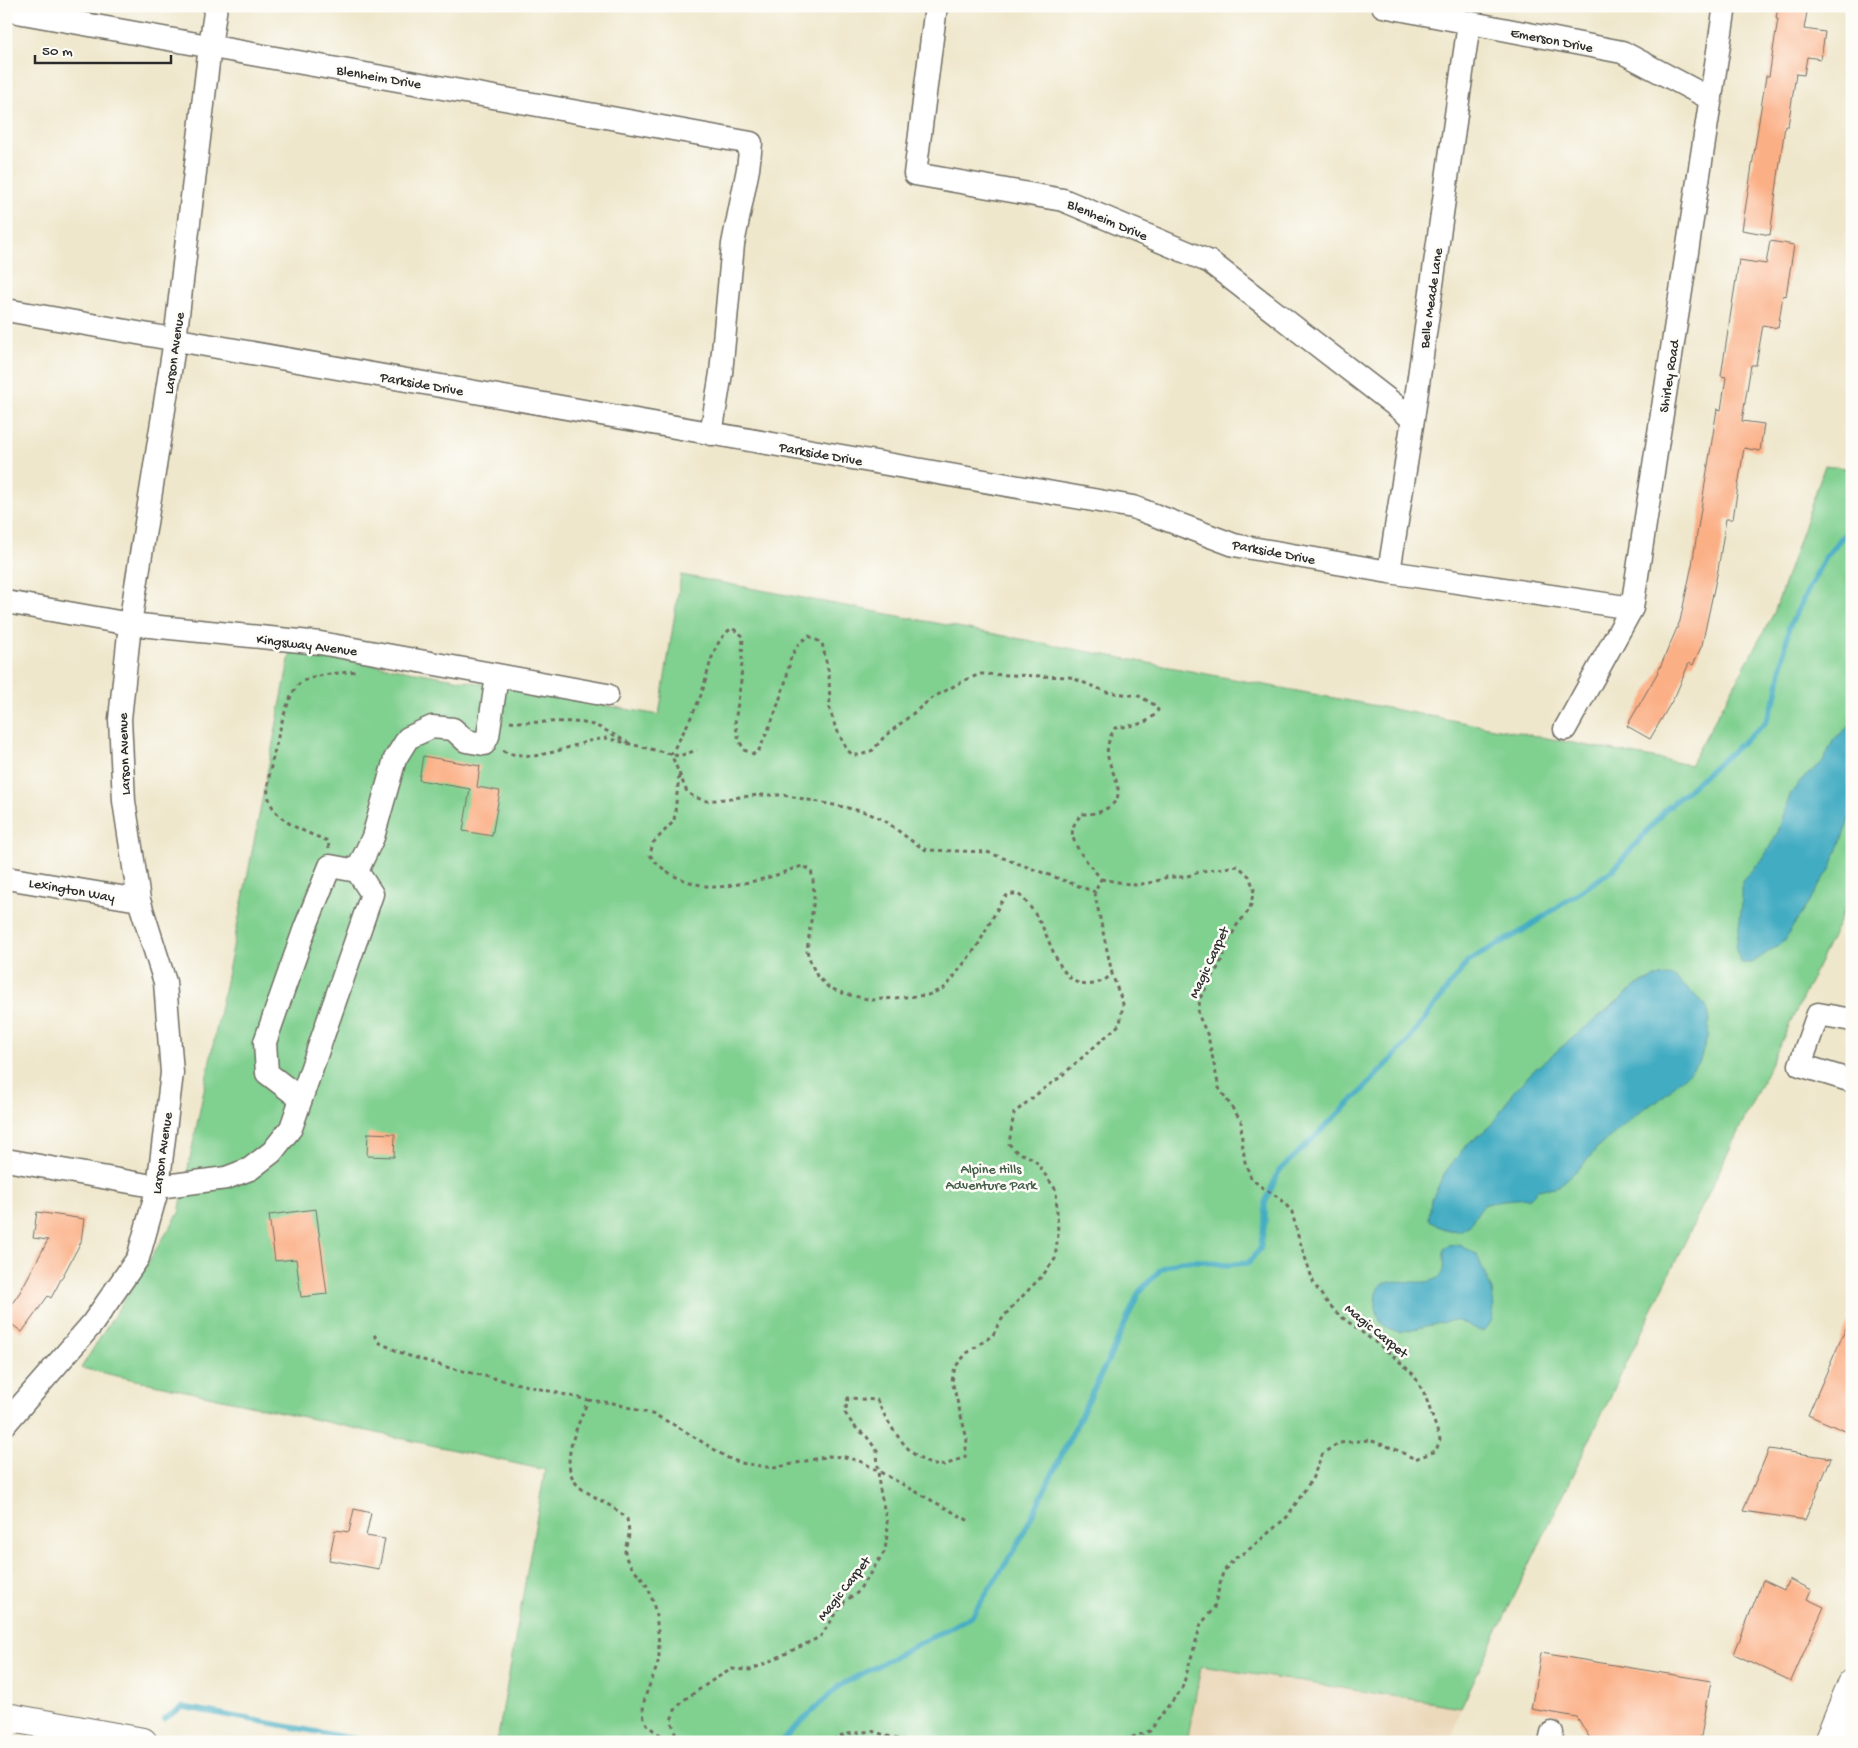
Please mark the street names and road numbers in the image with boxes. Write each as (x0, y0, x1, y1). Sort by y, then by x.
street label: Emerson Drive (1509, 25, 1595, 58)
street label: Blenheim Drive (334, 62, 423, 94)
street label: Blenheim Drive (1063, 196, 1150, 246)
street label: Belle Meade Lane (1417, 246, 1448, 351)
street label: Larson Avenue (161, 311, 190, 395)
street label: Shirley Road (1656, 337, 1685, 414)
street label: Parkside Drive (378, 370, 465, 401)
street label: Parkside Drive (777, 440, 864, 471)
street label: Parkside Drive (1230, 537, 1317, 570)
street label: Kingsway Avenue (255, 632, 359, 661)
street label: Larson Avenue (116, 712, 135, 795)
street label: Lexington Way (27, 876, 116, 907)
street label: Magic Carpet (1186, 924, 1235, 1001)
street label: Larson Avenue (149, 1111, 178, 1195)
street label: Magic Carpet (1340, 1301, 1412, 1363)
street label: Magic Carpet (815, 1553, 876, 1625)

